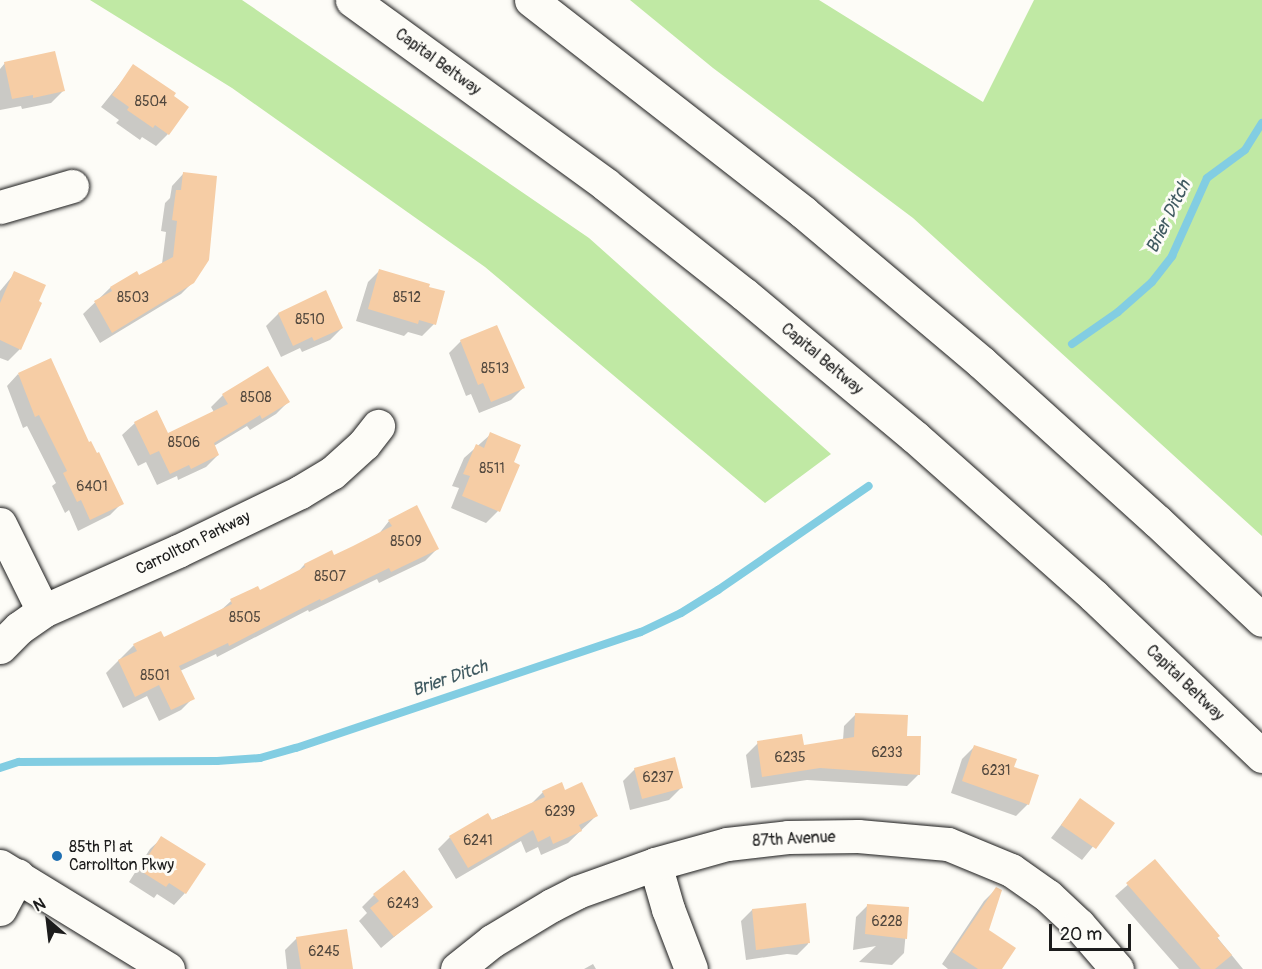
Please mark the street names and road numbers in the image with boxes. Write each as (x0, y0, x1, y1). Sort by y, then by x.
street label: Capital Beltway (391, 25, 485, 99)
street label: Capital Beltway (777, 319, 867, 399)
street label: Carrollton Parkway (133, 507, 253, 579)
street label: Capital Beltway (1142, 641, 1228, 725)
street label: 87th Avenue (752, 827, 836, 851)

